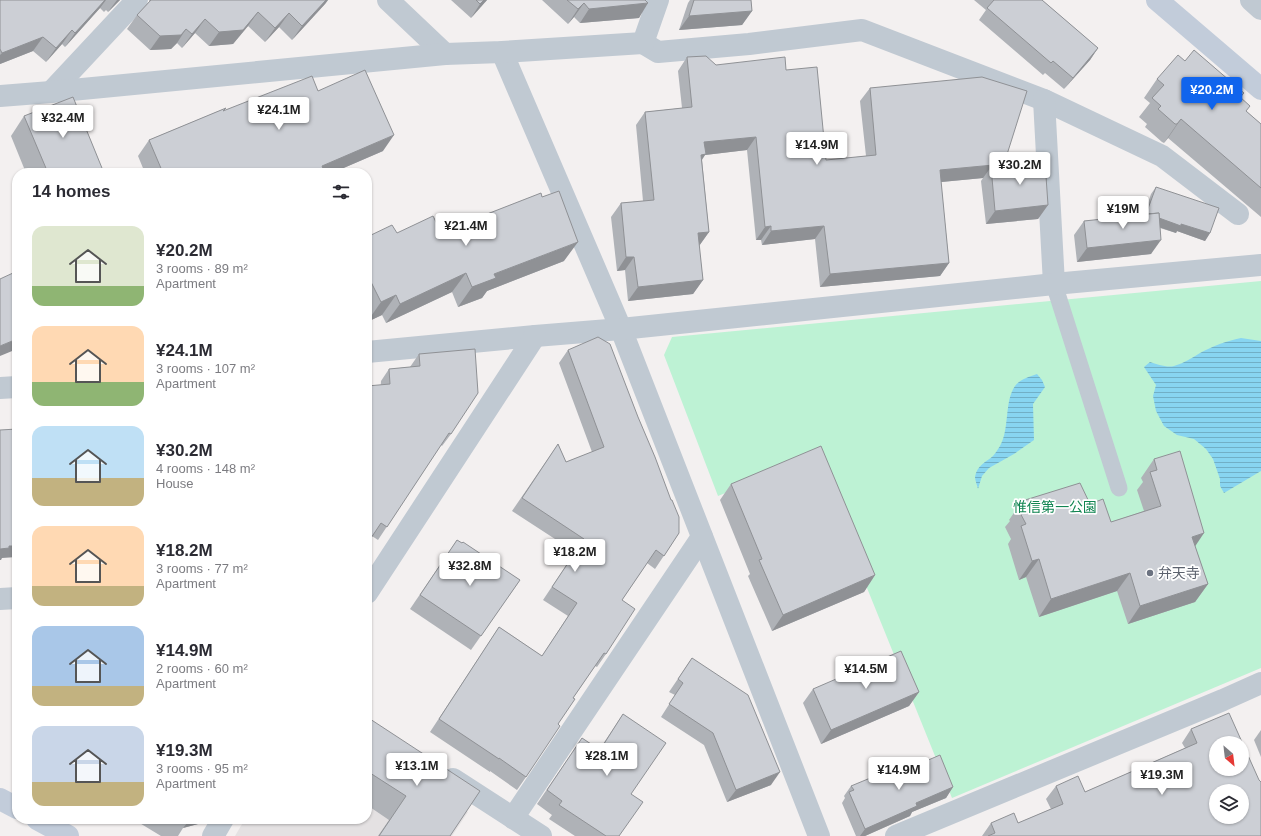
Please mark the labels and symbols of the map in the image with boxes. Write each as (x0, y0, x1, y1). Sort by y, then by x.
pin: ¥20.2M (1179, 77, 1245, 111)
pin: ¥24.1M (246, 97, 312, 131)
pin: ¥32.4M (30, 105, 96, 139)
pin: ¥14.9M (784, 132, 850, 166)
pin: ¥30.2M (987, 152, 1053, 186)
pin: ¥19M (1099, 196, 1147, 230)
pin: ¥21.4M (433, 213, 499, 247)
park label: 惟信第一公園 (1013, 499, 1097, 515)
pin: ¥18.2M (542, 539, 608, 573)
pin: ¥32.8M (437, 553, 503, 587)
place label: 弁天寺 (1158, 565, 1200, 581)
marker: 弁天寺 (1145, 568, 1155, 578)
pin: ¥14.5M (833, 656, 899, 690)
north arrow (1209, 736, 1249, 776)
pin: ¥28.1M (574, 743, 640, 777)
pin: ¥13.1M (384, 753, 450, 787)
pin: ¥14.9M (866, 757, 932, 791)
pin: ¥19.3M (1129, 762, 1195, 796)

